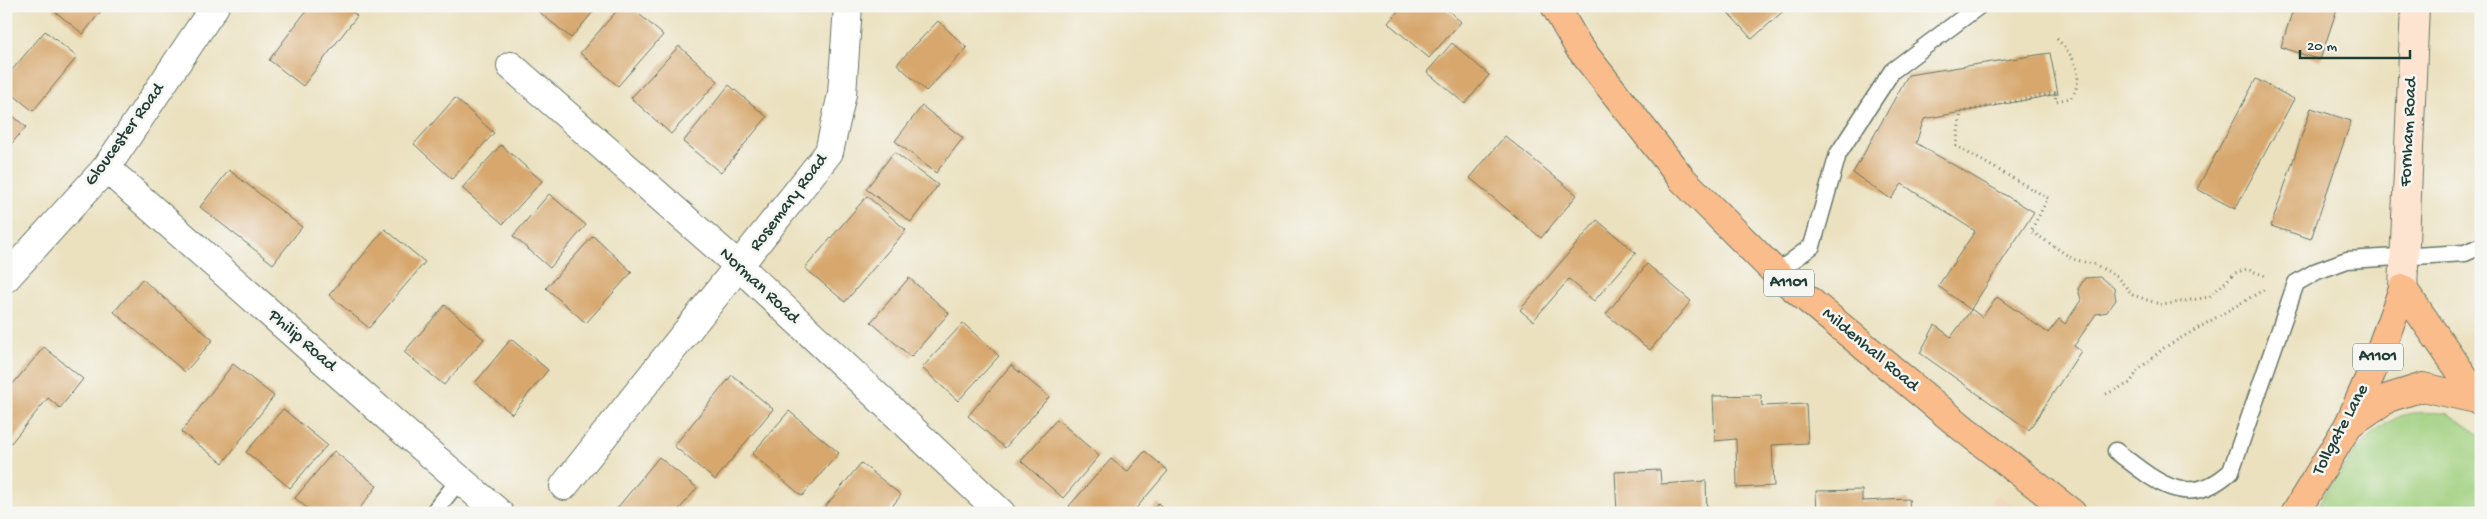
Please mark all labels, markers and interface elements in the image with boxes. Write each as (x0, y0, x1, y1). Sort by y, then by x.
scale bar (2300, 28, 2410, 60)
text: 20 m (2307, 38, 2337, 56)
street label: Fornham Road (2396, 75, 2422, 188)
street label: Gloucester Road (81, 78, 170, 190)
street label: Rosemary Road (746, 149, 833, 256)
street label: Norman Road (714, 243, 805, 330)
road number: A1101 (1764, 270, 1814, 296)
street label: Mildenhall Road (1817, 303, 1924, 398)
street label: Philip Road (263, 305, 342, 377)
road number: A1101 (2353, 344, 2403, 371)
street label: Tollgate Lane (2308, 380, 2374, 480)

